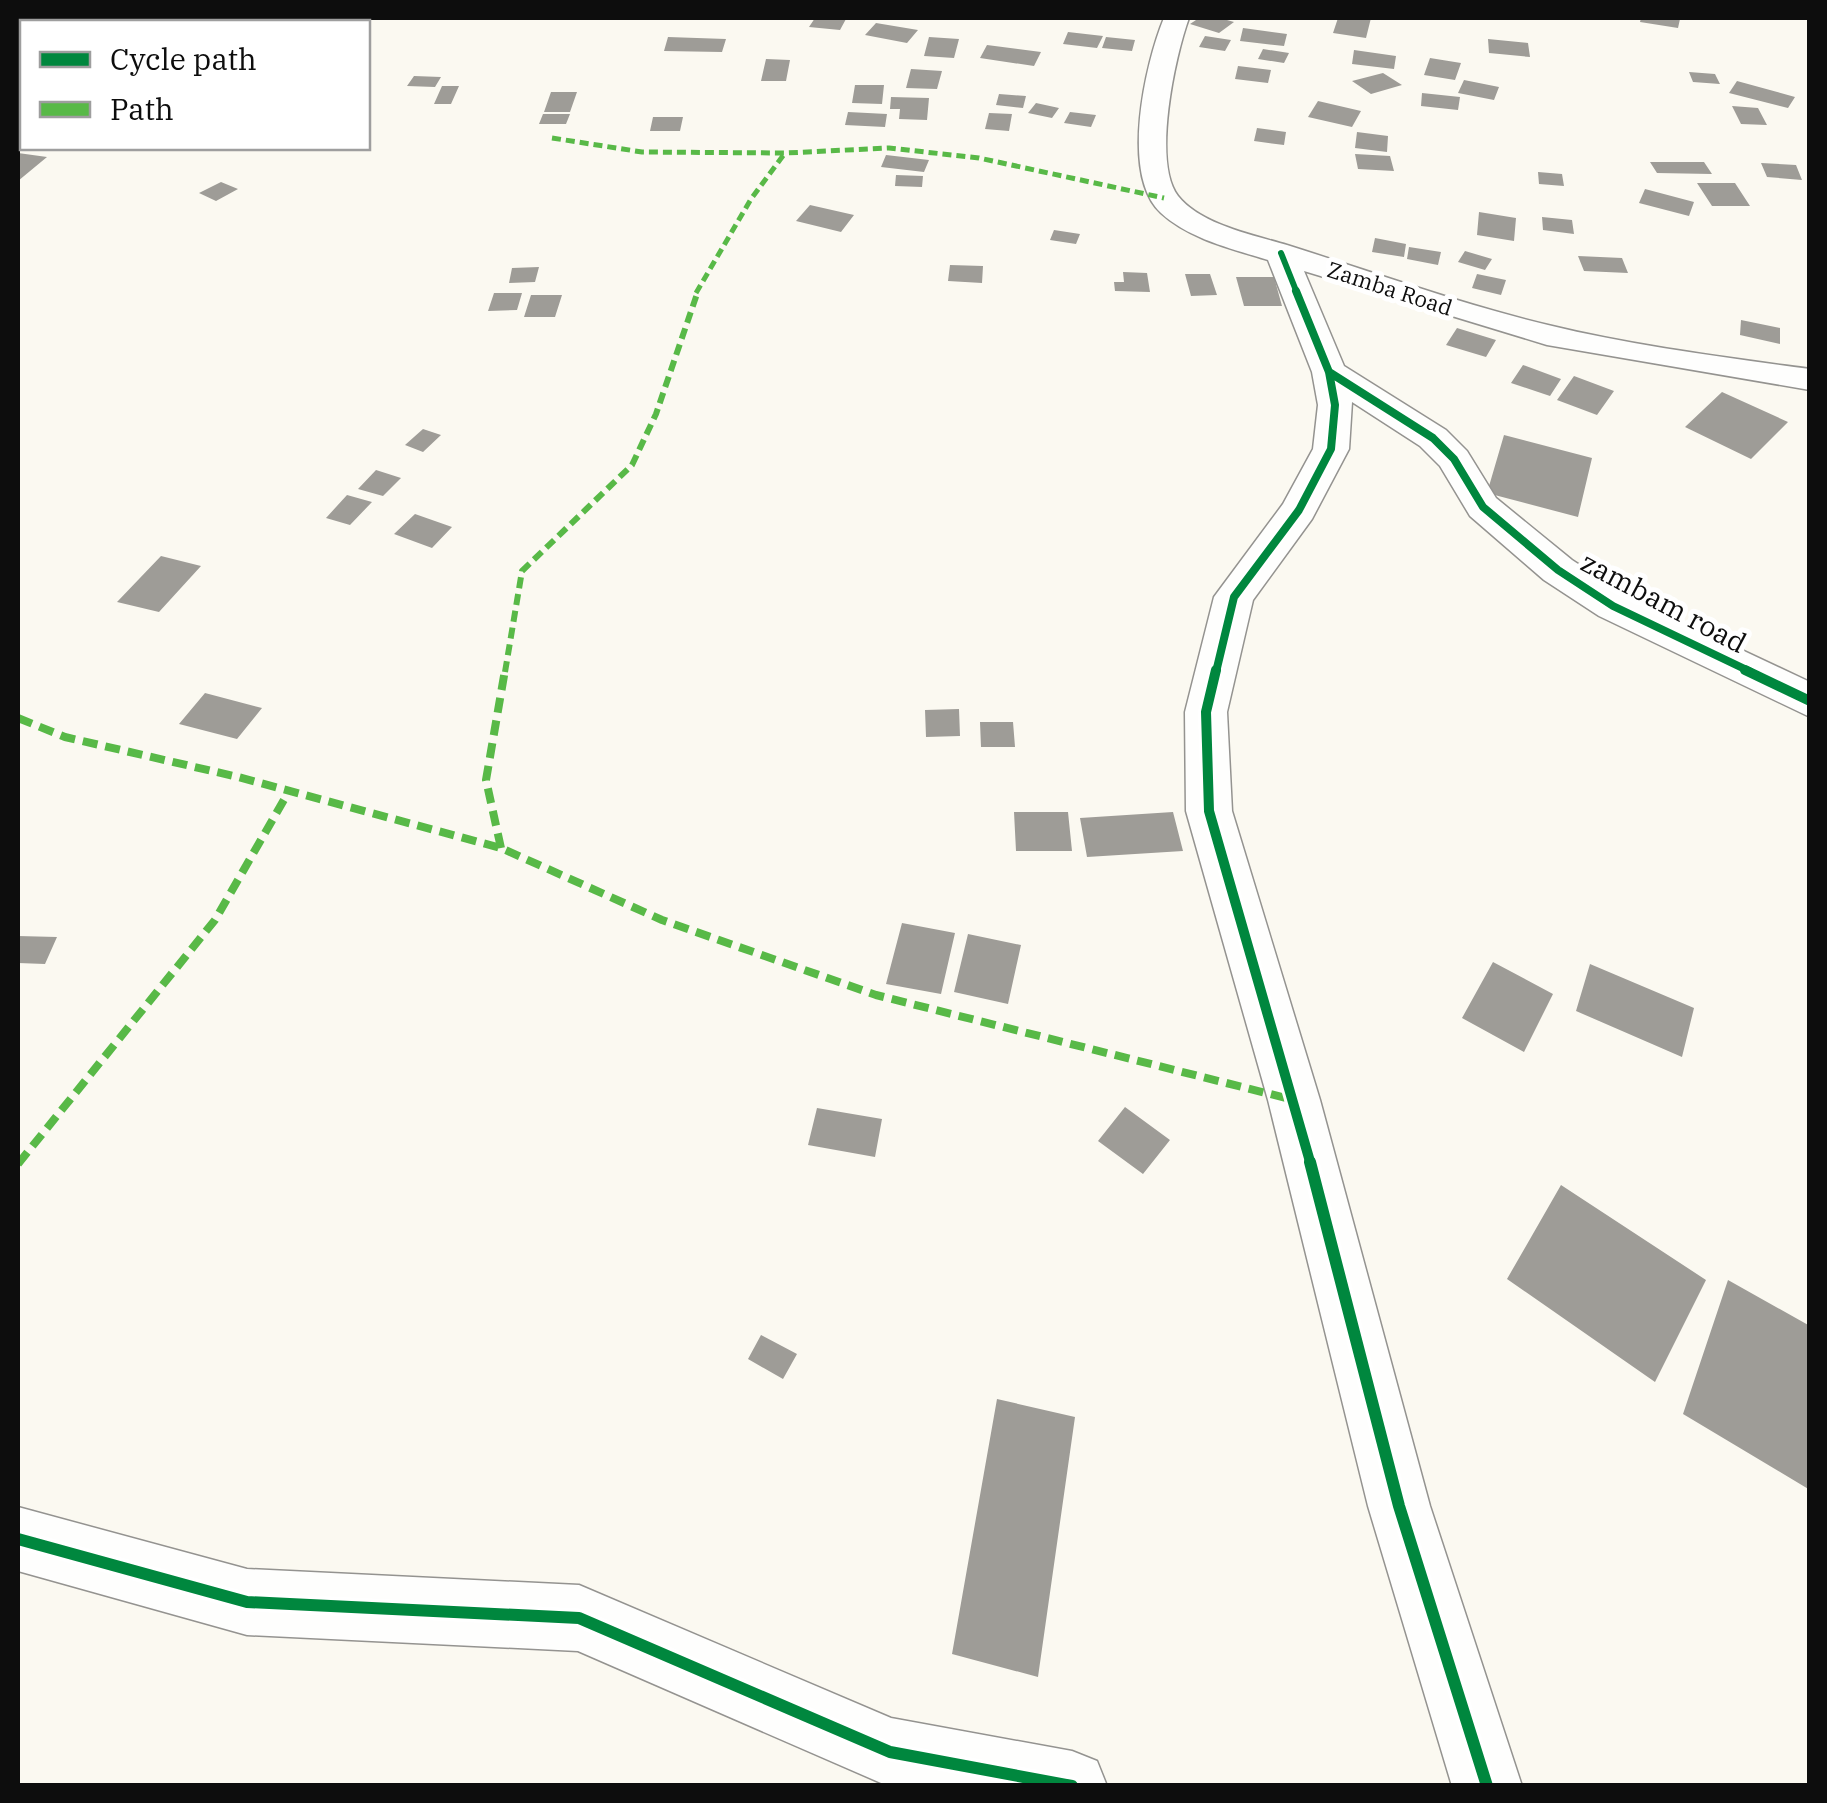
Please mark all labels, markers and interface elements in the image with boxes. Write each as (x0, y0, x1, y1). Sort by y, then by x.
legend (20, 20, 370, 150)
text: Cycle path (110, 39, 257, 78)
text: Path (110, 89, 174, 128)
street label: Zamba Road (1324, 254, 1456, 322)
street label: zambam road (1575, 543, 1753, 661)

